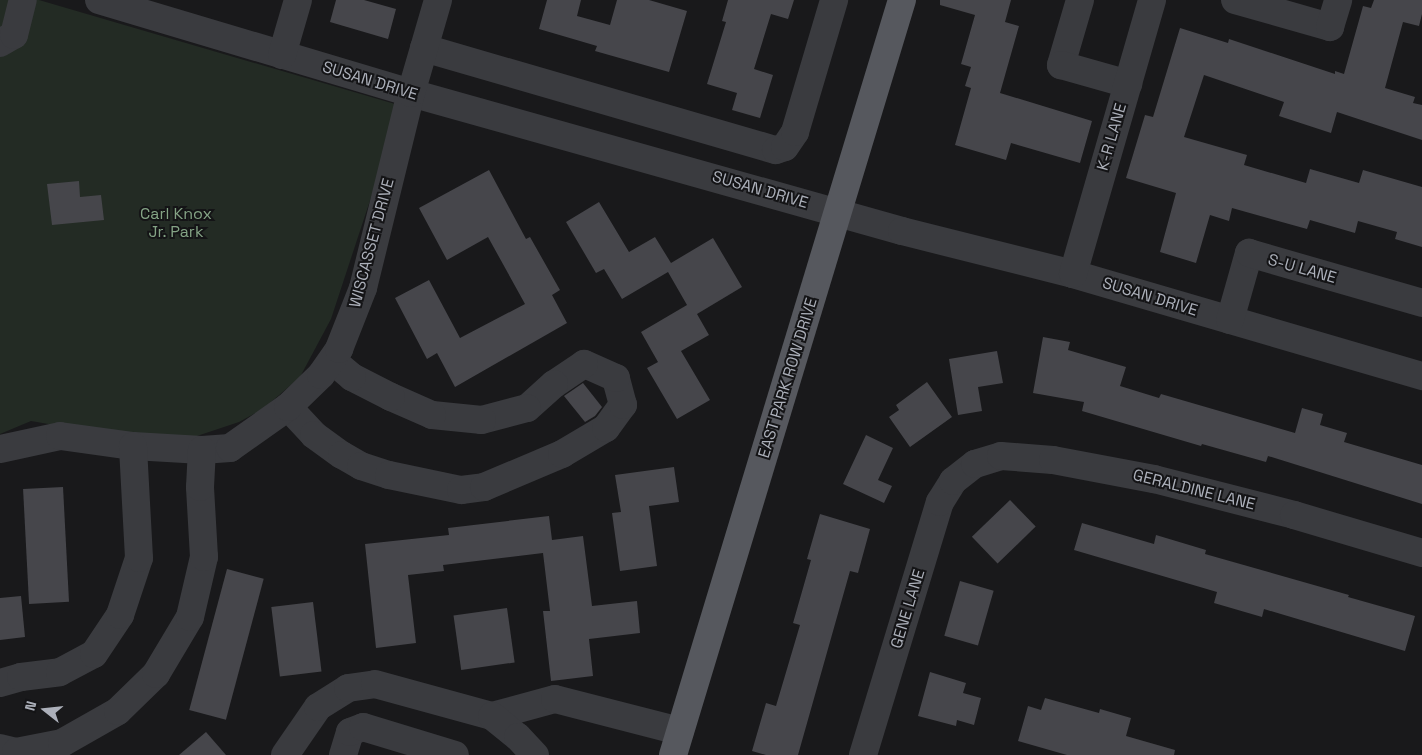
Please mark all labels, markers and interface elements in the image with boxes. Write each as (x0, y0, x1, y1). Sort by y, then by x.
street label: SUSAN DRIVE (320, 57, 420, 105)
street label: K-R LANE (1093, 101, 1131, 173)
street label: SUSAN DRIVE (710, 167, 810, 213)
street label: WISCASSET DRIVE (345, 176, 399, 310)
park label: Carl Knox Jr. Park (140, 204, 212, 242)
street label: S-U LANE (1266, 250, 1338, 288)
street label: SUSAN DRIVE (1100, 273, 1200, 321)
street label: EAST PARK ROW DRIVE (754, 295, 822, 461)
street label: GERALDINE LANE (1131, 466, 1257, 514)
street label: GENE LANE (887, 567, 929, 651)
north arrow (20, 685, 70, 735)
text: N (21, 699, 41, 713)

